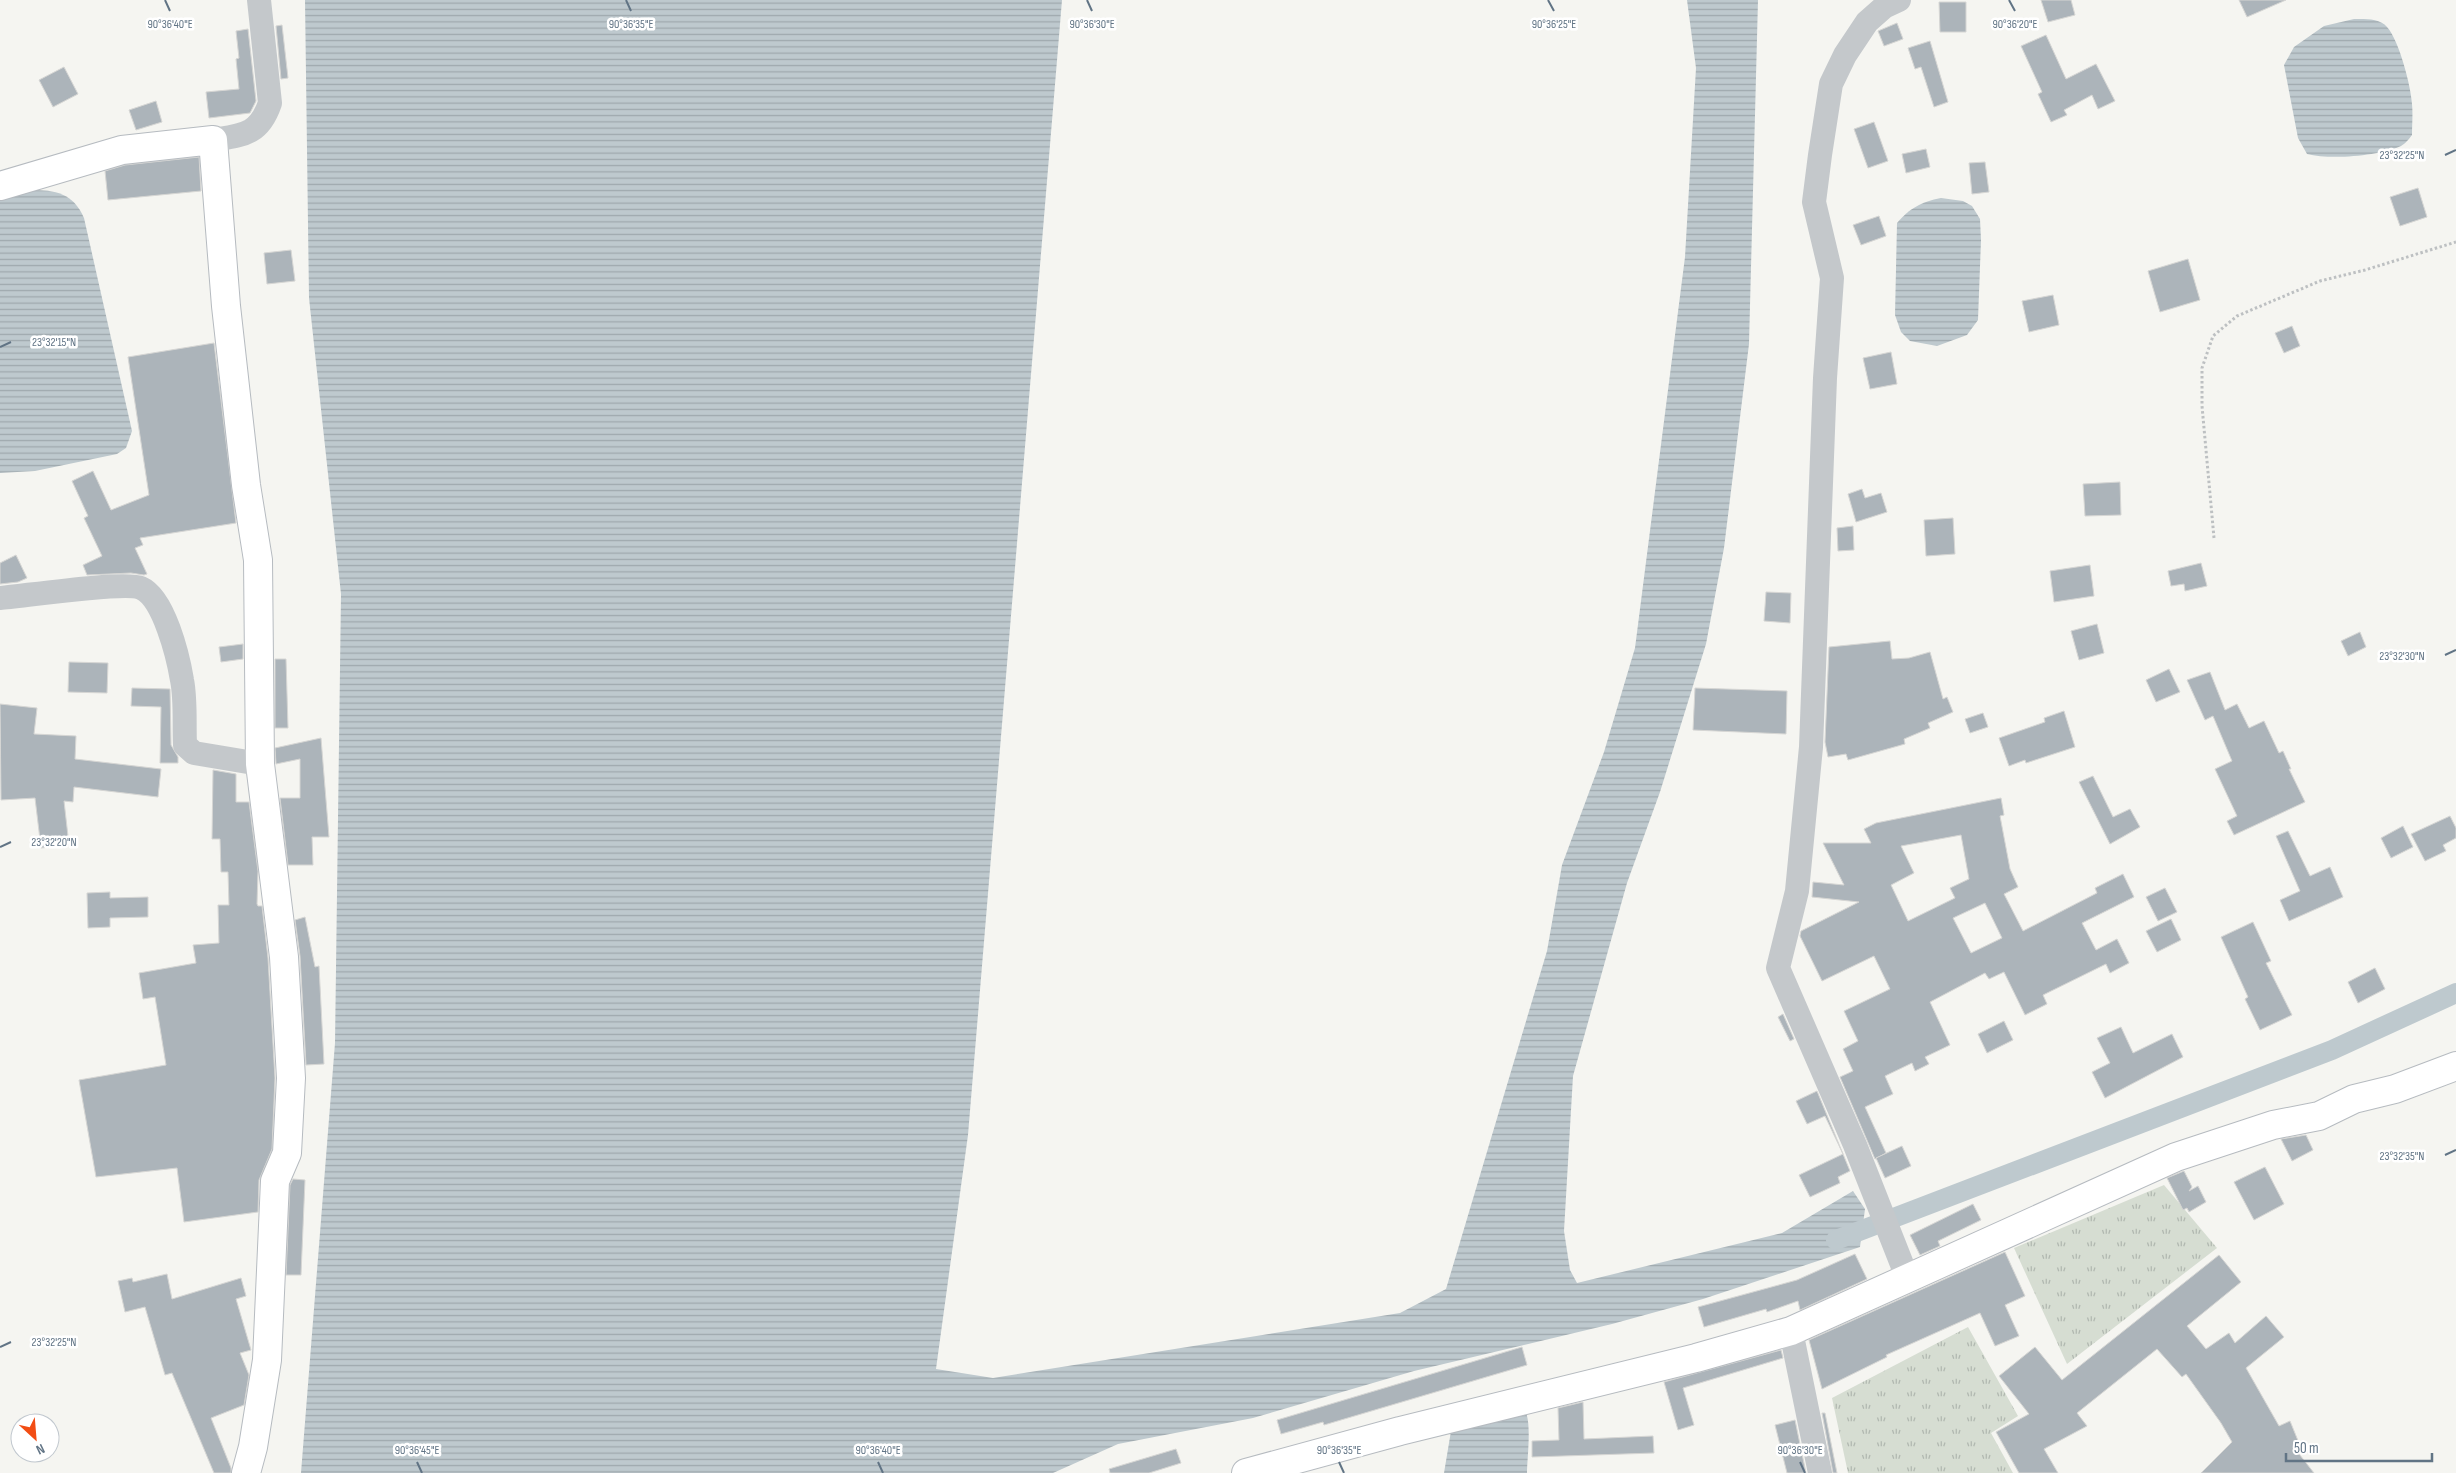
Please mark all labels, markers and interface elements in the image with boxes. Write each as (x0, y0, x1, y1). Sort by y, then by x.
text: 90°36'40"E (147, 17, 193, 32)
text: 90°36'35"E (609, 17, 653, 32)
text: 90°36'30"E (1069, 17, 1115, 32)
text: 90°36'25"E (1532, 17, 1576, 32)
text: 90°36'20"E (1992, 17, 2038, 32)
text: 23°32'25"N (2380, 148, 2424, 163)
text: 23°32'15"N (32, 335, 76, 350)
text: 23°32'30"N (2379, 649, 2425, 664)
text: 23°32'20"N (31, 835, 77, 850)
text: 23°32'35"N (2380, 1149, 2424, 1164)
text: 23°32'25"N (32, 1335, 76, 1350)
north arrow (10, 1413, 60, 1463)
scale bar (2286, 1430, 2432, 1462)
text: 50 m (2294, 1439, 2319, 1458)
text: N (33, 1440, 48, 1459)
text: 90°36'45"E (395, 1443, 439, 1458)
text: 90°36'40"E (855, 1443, 901, 1458)
text: 90°36'35"E (1317, 1443, 1361, 1458)
text: 90°36'30"E (1777, 1443, 1823, 1458)

